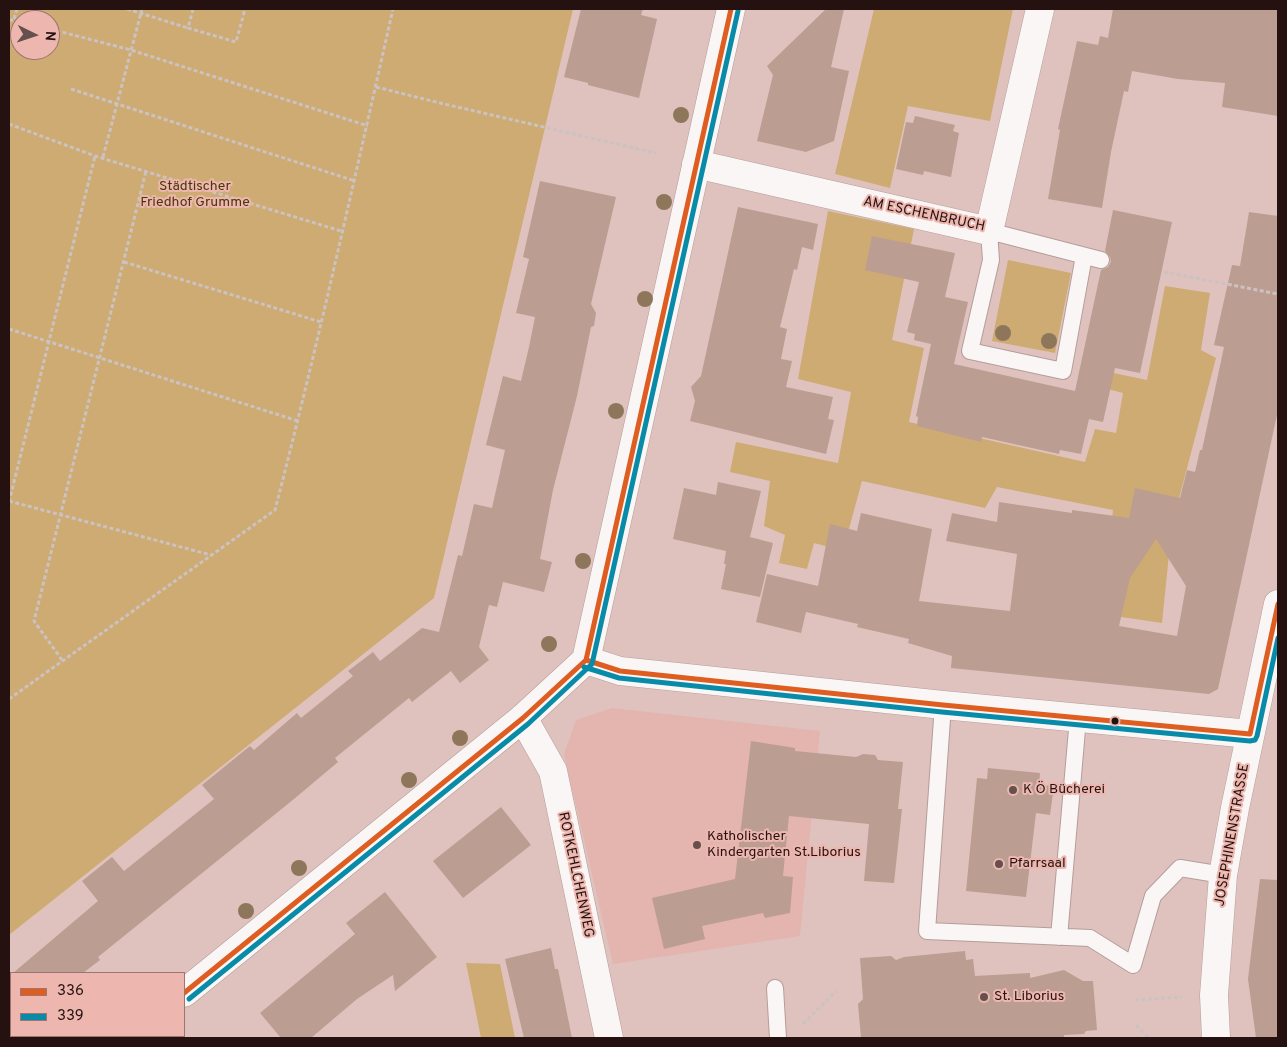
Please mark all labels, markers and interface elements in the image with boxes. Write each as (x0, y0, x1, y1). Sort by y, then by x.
north arrow (10, 10, 60, 60)
text: N (41, 30, 58, 42)
park label: Städtischer Friedhof Grumme (140, 179, 250, 212)
street label: AM ESCHENBRUCH (862, 194, 986, 236)
unlabelled marker (1110, 716, 1120, 726)
street label: JOSEPHINENSTRASSE (1212, 762, 1254, 908)
place label: K Ö Bücherei (1023, 782, 1105, 798)
marker: K Ö Bücherei (1007, 784, 1019, 796)
street label: ROTKEHLCHENWEG (553, 811, 597, 939)
place label: Katholischer Kindergarten St.Liborius (707, 829, 861, 862)
marker: Katholischer Kindergarten St.Liborius (691, 839, 703, 851)
place label: Pfarrsaal (1009, 856, 1066, 872)
marker: Pfarrsaal (993, 858, 1005, 870)
legend (10, 972, 185, 1037)
text: 336 (57, 982, 84, 1001)
place label: St. Liborius (994, 989, 1064, 1005)
marker: St. Liborius (978, 991, 990, 1003)
text: 339 (57, 1007, 84, 1026)

